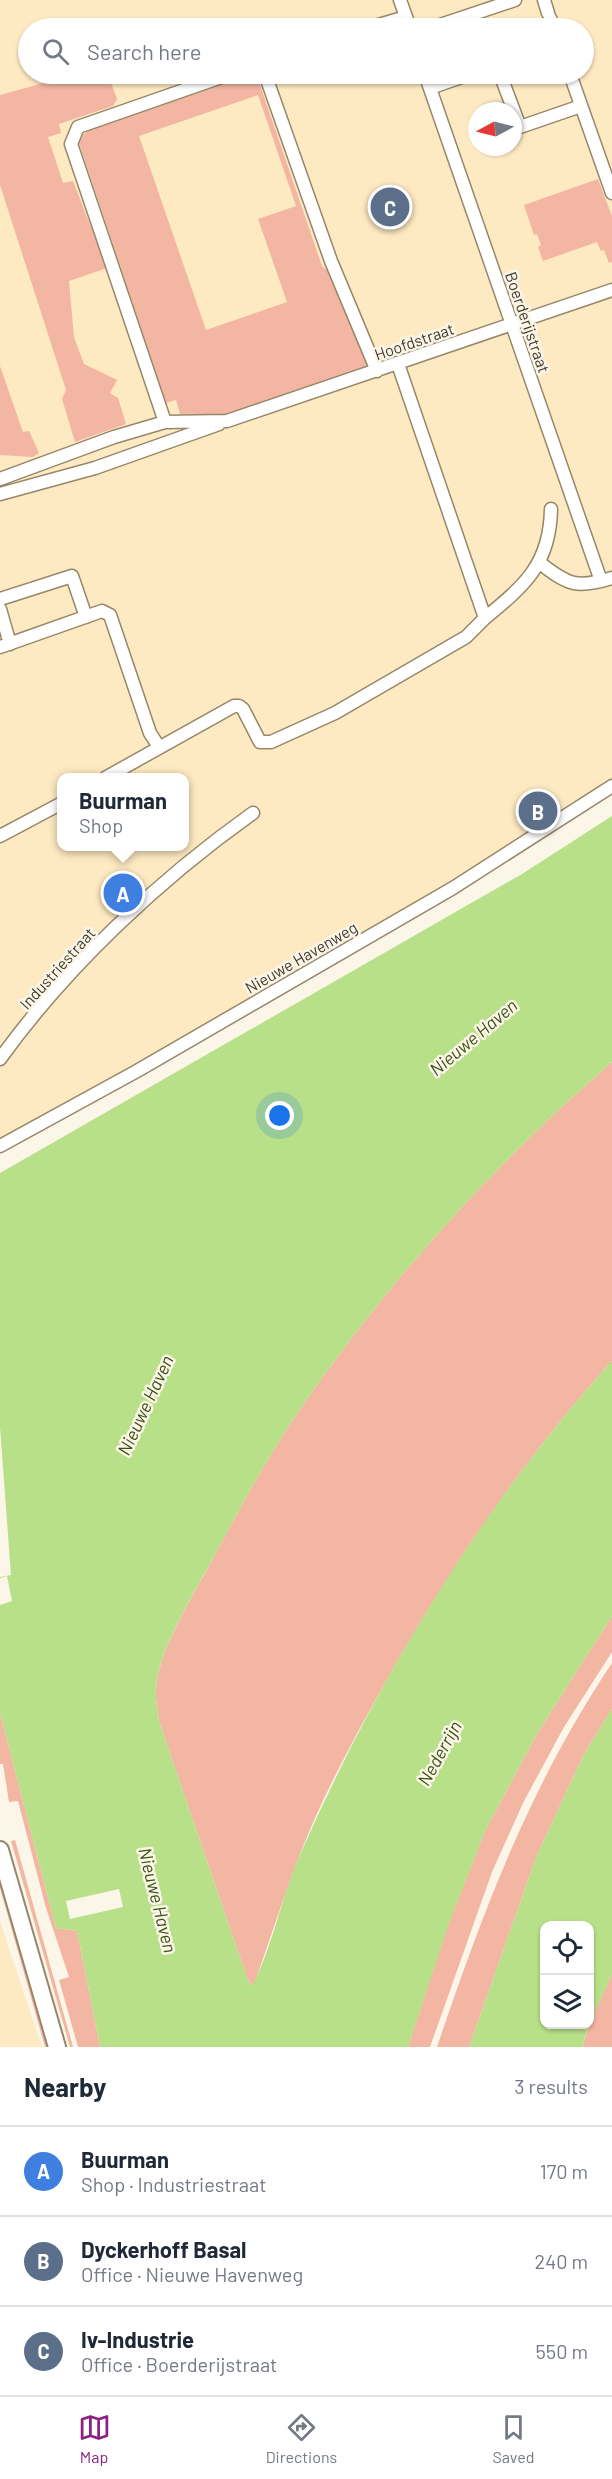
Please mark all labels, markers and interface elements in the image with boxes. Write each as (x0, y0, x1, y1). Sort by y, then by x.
search box (18, 18, 594, 84)
icon: search (39, 35, 72, 68)
text: Search here (87, 38, 201, 64)
north arrow (468, 102, 522, 156)
pin: C (370, 184, 410, 230)
street label: Boerderijstraat (502, 269, 554, 375)
street label: Hoofdstraat (372, 319, 456, 363)
popup (57, 773, 189, 851)
text: Buurman (79, 787, 167, 813)
pin: B (518, 788, 558, 834)
text: Shop (79, 813, 123, 837)
pin: A (104, 870, 142, 916)
street label: Nieuwe Havenweg (242, 917, 360, 997)
street label: Industriestraat (15, 923, 99, 1013)
water label: Nieuwe Haven (425, 994, 521, 1080)
your location (265, 1101, 294, 1130)
water label: Nieuwe Haven (112, 1352, 178, 1458)
water label: Nederrijn (412, 1717, 466, 1789)
water label: Nieuwe Haven (134, 1845, 182, 1955)
map controls (540, 1921, 594, 2029)
button: locate (540, 1921, 594, 1975)
button: layers (540, 1975, 594, 2029)
text: Nearby (24, 2071, 106, 2102)
text: 3 results (514, 2074, 588, 2098)
text: Buurman (81, 2146, 169, 2172)
text: A (37, 2159, 50, 2183)
text: 170 m (540, 2159, 588, 2183)
text: Shop · Industriestraat (81, 2172, 266, 2196)
text: Dyckerhoff Basal (81, 2236, 246, 2262)
text: B (37, 2249, 50, 2273)
text: 240 m (534, 2249, 588, 2273)
text: Office · Nieuwe Havenweg (81, 2262, 303, 2286)
text: Iv-Industrie (81, 2326, 194, 2352)
text: C (37, 2339, 50, 2363)
text: 550 m (536, 2339, 588, 2363)
text: Office · Boerderijstraat (81, 2352, 277, 2376)
tab: Map (78, 2411, 111, 2466)
tab: Directions (266, 2411, 337, 2466)
tab: Saved (492, 2411, 534, 2466)

